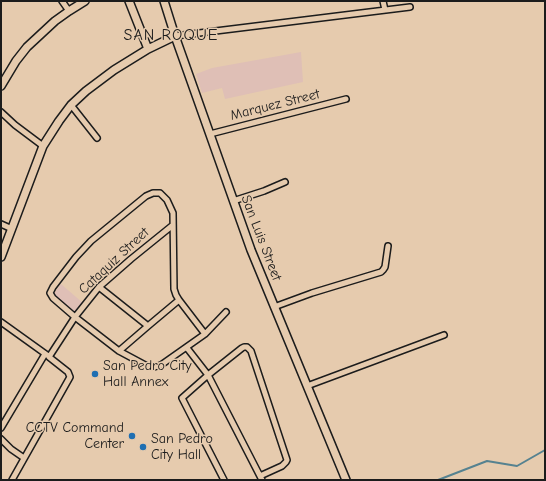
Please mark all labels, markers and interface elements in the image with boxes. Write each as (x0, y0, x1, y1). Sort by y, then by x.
district label: SAN ROQUE (124, 25, 218, 45)
street label: Marquez Street (229, 86, 321, 124)
street label: San Luis Street (237, 193, 285, 283)
street label: Cataquiz Street (75, 224, 153, 298)
place label: San Pedro City Hall Annex (103, 358, 191, 390)
marker: San Pedro City Hall Annex (90, 369, 100, 379)
place label: CCTV Command Center (26, 420, 124, 452)
marker: CCTV Command Center (127, 431, 137, 441)
place label: San Pedro City Hall (151, 431, 213, 464)
marker: San Pedro City Hall (138, 442, 148, 452)

